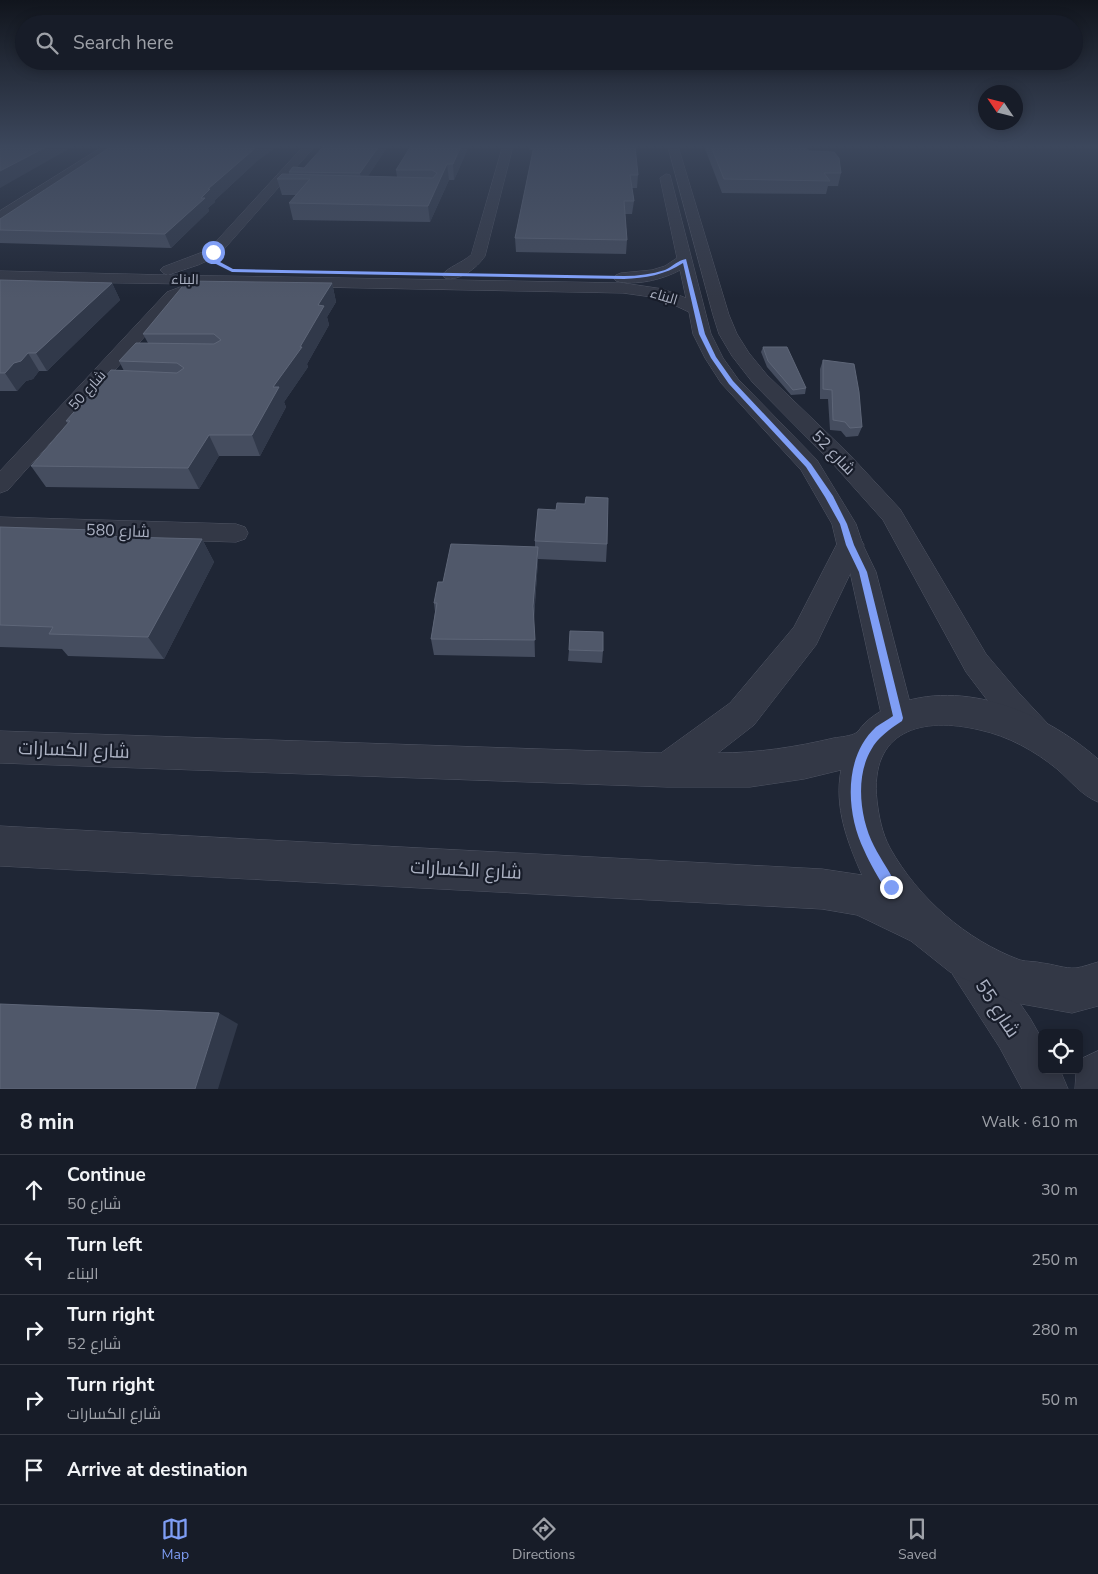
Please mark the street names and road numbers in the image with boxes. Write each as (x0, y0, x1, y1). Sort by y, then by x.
street label: البناء (171, 270, 199, 289)
street label: البناء (648, 283, 680, 310)
street label: شارع 50 (64, 366, 110, 414)
street label: شارع 52 (807, 426, 860, 480)
street label: شارع 580 (86, 519, 150, 543)
street label: شارع الكسارات (18, 735, 130, 765)
street label: شارع الكسارات (410, 854, 522, 886)
street label: شارع 55 (969, 974, 1026, 1043)

